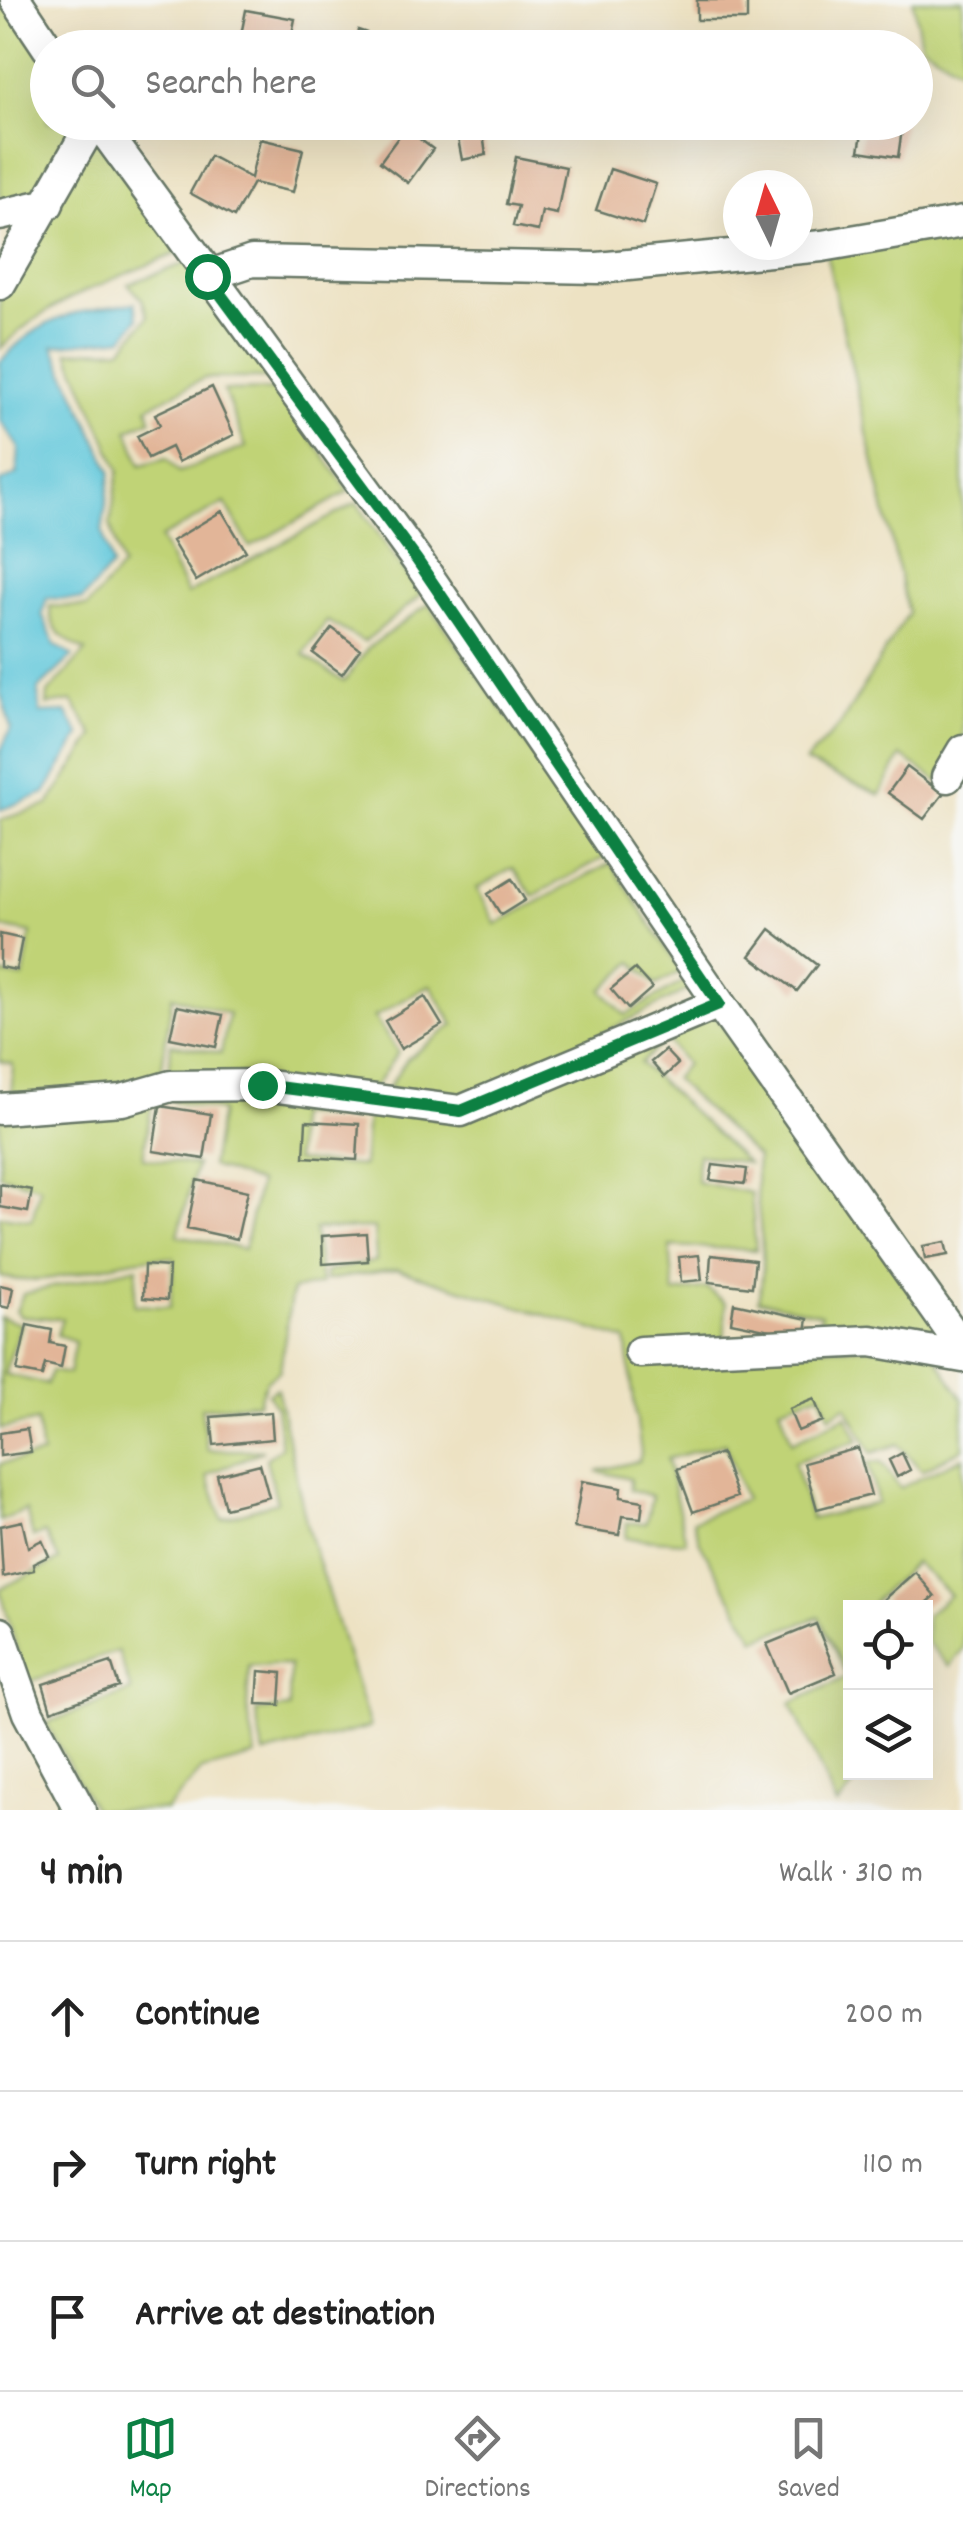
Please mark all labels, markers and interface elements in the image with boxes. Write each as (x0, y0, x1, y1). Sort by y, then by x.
search box (30, 30, 933, 140)
icon: search (65, 58, 120, 113)
text: Search here (145, 58, 317, 113)
north arrow (723, 170, 813, 260)
route start (185, 254, 231, 300)
route end (240, 1063, 286, 1109)
map controls (843, 1600, 933, 1780)
button: locate (843, 1600, 933, 1690)
button: layers (843, 1690, 933, 1780)
text: 4 min (40, 1845, 123, 1905)
text: Walk · 310 m (779, 1852, 923, 1898)
icon: ahead (40, 1989, 95, 2044)
text: Continue (135, 1989, 260, 2044)
text: 200 m (845, 1993, 923, 2039)
icon: right (40, 2139, 95, 2194)
text: Turn right (135, 2139, 276, 2194)
text: 110 m (862, 2143, 923, 2189)
icon: arrive (40, 2289, 95, 2344)
text: Arrive at destination (135, 2289, 435, 2344)
tab: Map (123, 2411, 178, 2511)
tab: Directions (425, 2411, 531, 2511)
tab: Saved (777, 2411, 840, 2511)

